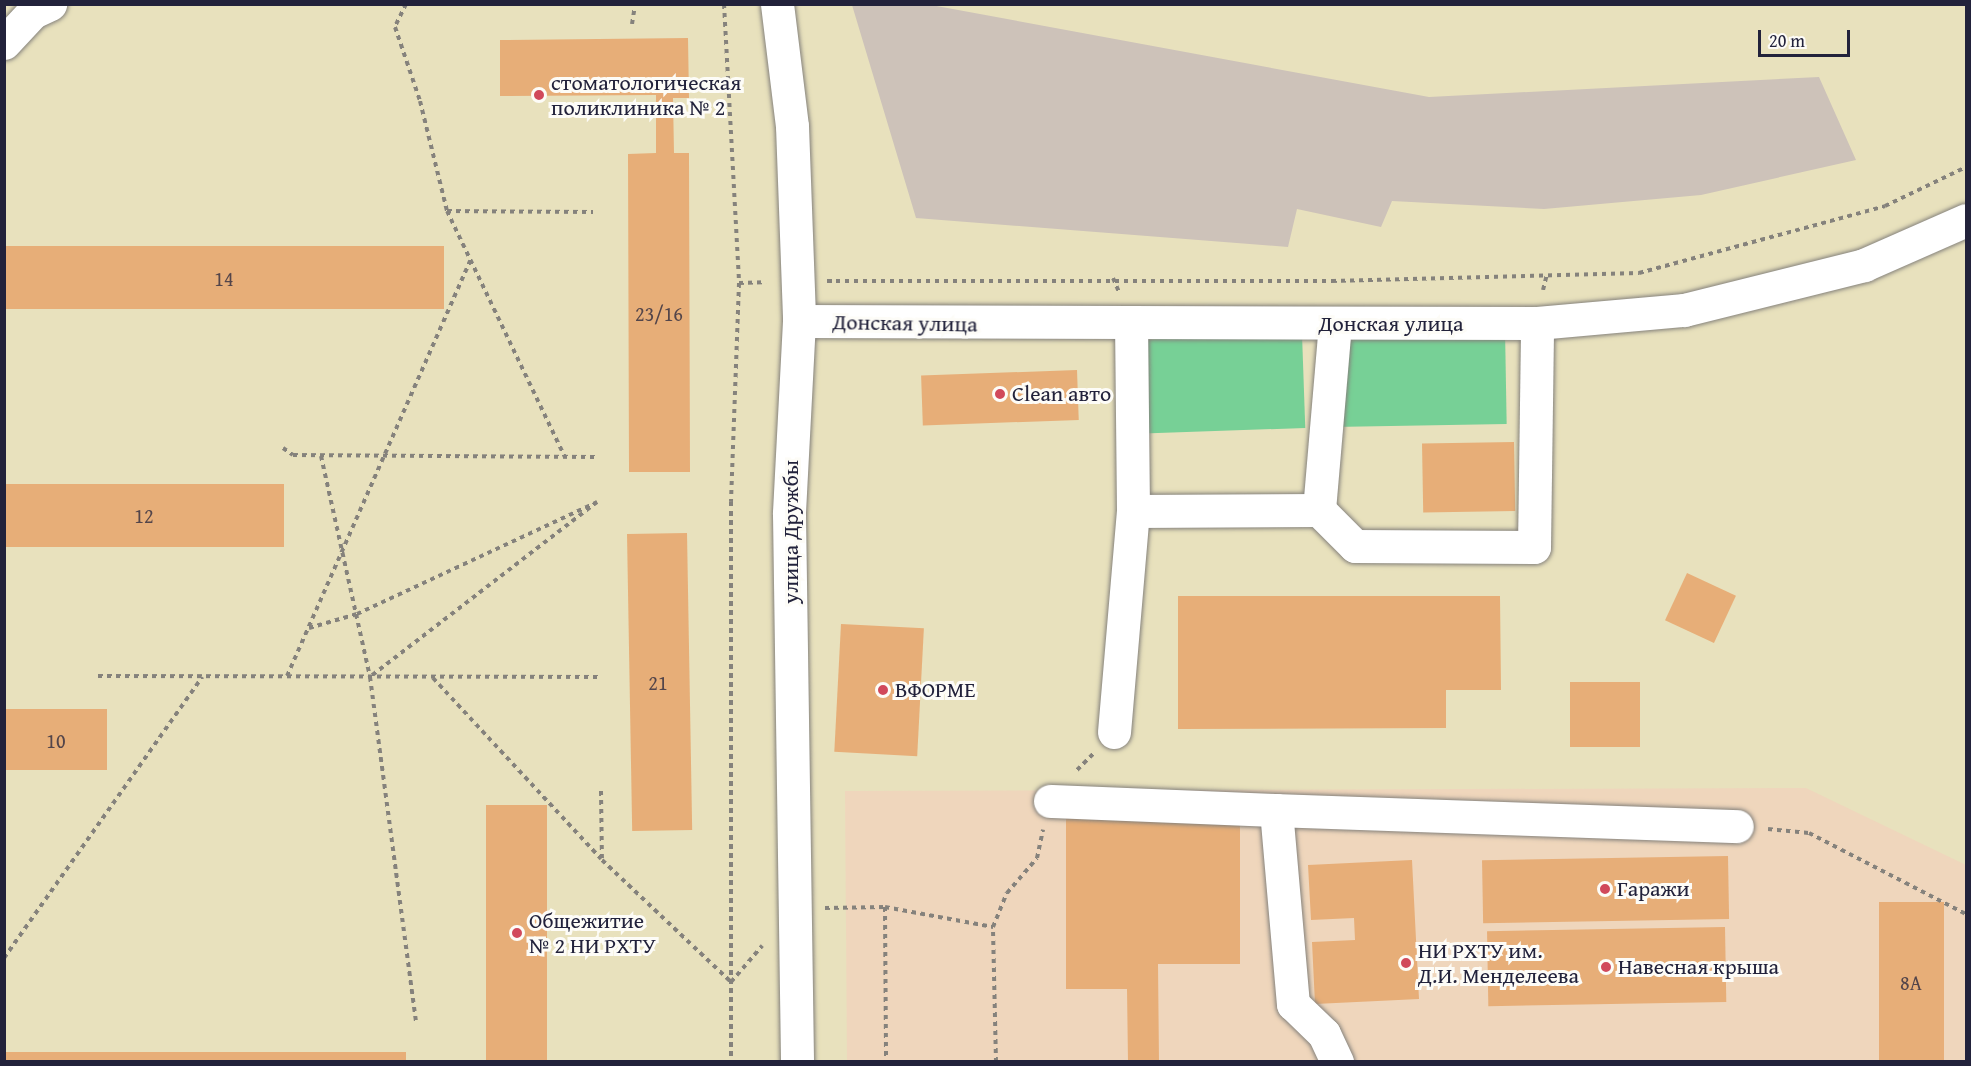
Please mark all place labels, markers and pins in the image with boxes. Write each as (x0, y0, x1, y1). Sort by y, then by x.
place label: стоматологическая поликлиника № 2 (551, 69, 741, 120)
marker: стоматологическая поликлиника № 2 (532, 88, 546, 102)
place label: Сlean авто (1012, 381, 1111, 407)
marker: Сlean авто (993, 387, 1007, 401)
place label: ВФОРМЕ (895, 677, 975, 703)
marker: ВФОРМЕ (876, 683, 890, 697)
place label: Гаражи (1617, 876, 1690, 902)
marker: Гаражи (1598, 882, 1612, 896)
place label: Общежитие № 2 НИ РХТУ (529, 907, 656, 958)
marker: Общежитие № 2 НИ РХТУ (510, 926, 524, 940)
place label: НИ РХТУ им. Д.И. Менделеева (1418, 937, 1579, 988)
place label: Навесная крыша (1618, 954, 1779, 980)
marker: НИ РХТУ им. Д.И. Менделеева (1399, 956, 1413, 970)
marker: Навесная крыша (1599, 960, 1613, 974)

